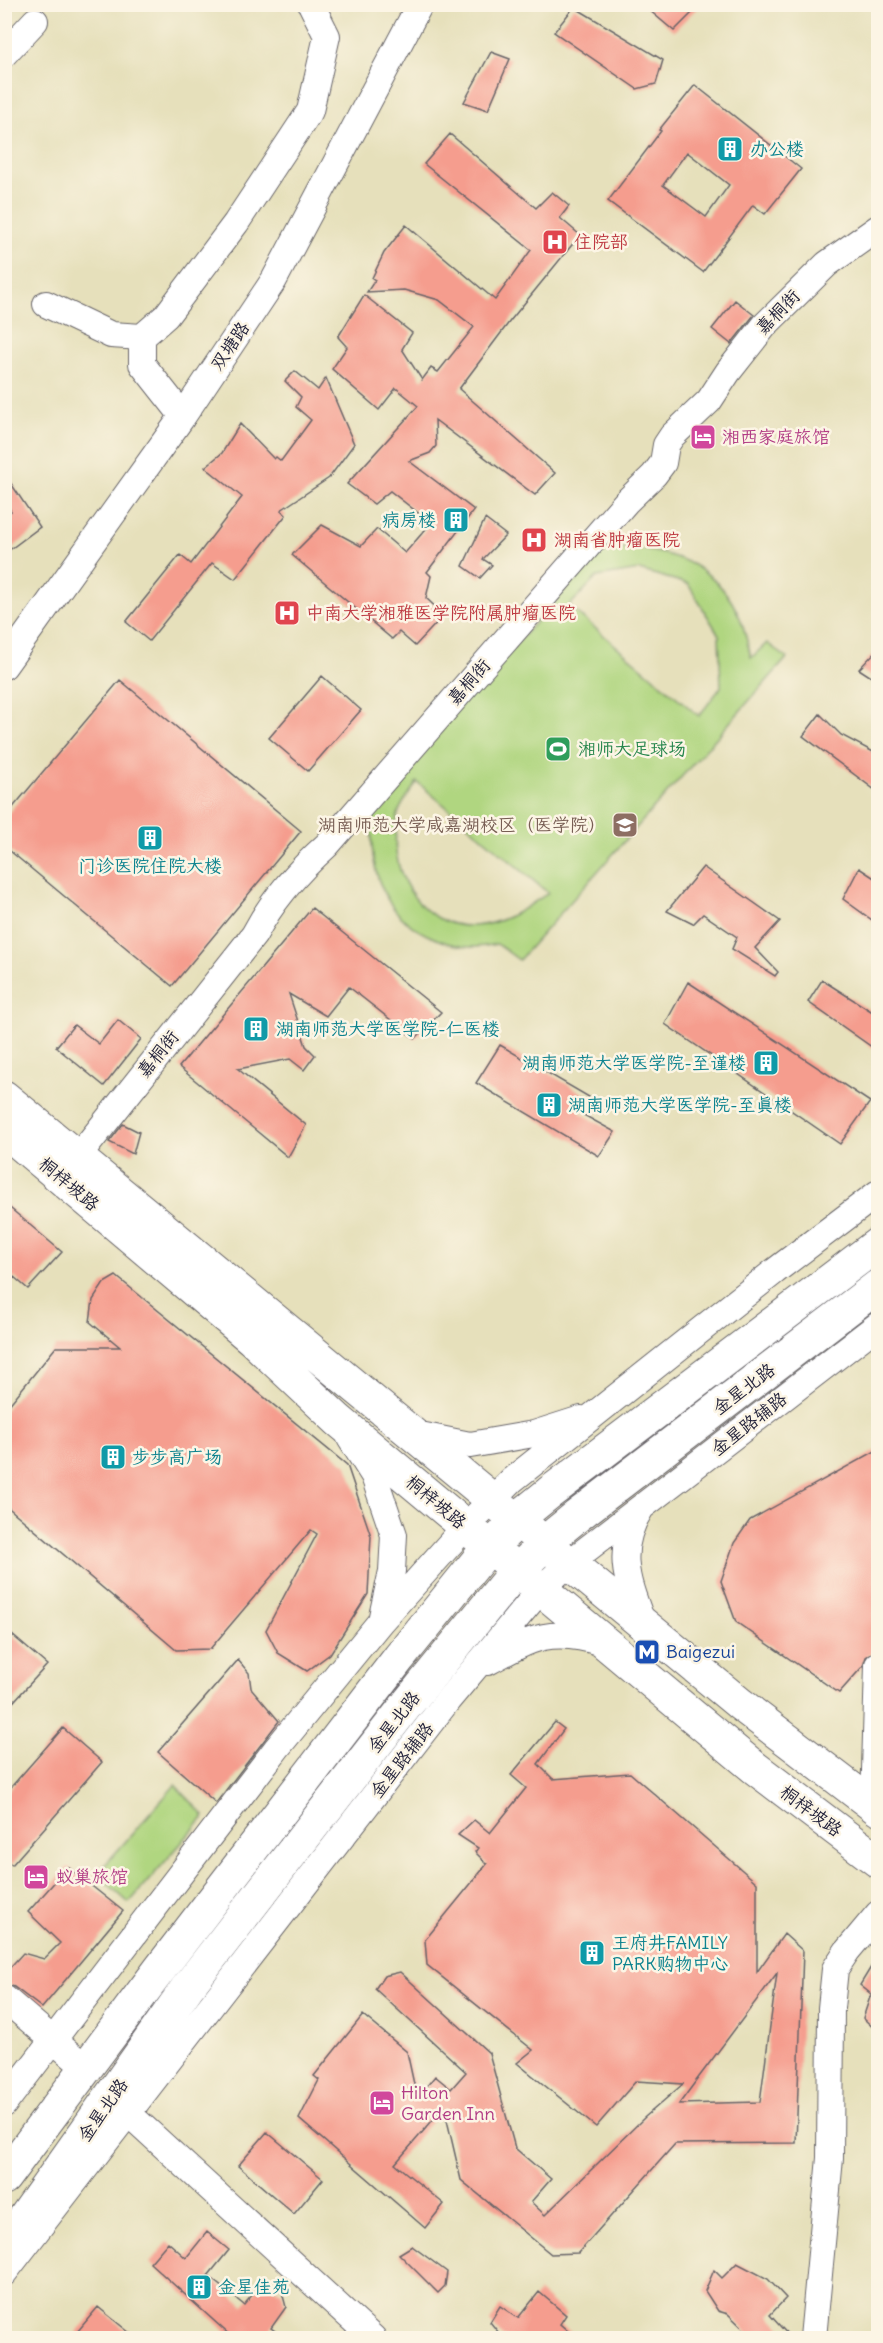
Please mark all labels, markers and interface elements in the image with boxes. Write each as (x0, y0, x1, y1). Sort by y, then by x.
building icon: 办公楼 (715, 134, 745, 164)
place label: 办公楼 (750, 137, 804, 160)
hospital icon: 住院部 (540, 227, 570, 257)
place label: 住院部 (574, 230, 628, 253)
street label: 嘉桐街 (751, 284, 805, 339)
street label: 双塘路 (205, 317, 254, 375)
hotel icon: 湘西家庭旅馆 (688, 422, 718, 452)
place label: 湘西家庭旅馆 (722, 425, 830, 448)
building icon: 病房楼 (441, 505, 471, 535)
place label: 病房楼 (382, 508, 436, 531)
hospital icon: 湖南省肿瘤医院 (519, 525, 549, 555)
place label: 湖南省肿瘤医院 (554, 528, 680, 551)
hospital icon: 中南大学湘雅医学院附属肿瘤医院 (272, 598, 302, 628)
place label: 中南大学湘雅医学院附属肿瘤医院 (306, 601, 576, 624)
street label: 嘉桐街 (442, 654, 495, 710)
sports icon: 湘师大足球场 (543, 734, 573, 764)
place label: 湘师大足球场 (578, 737, 686, 760)
school or university icon: 湖南师范大学咸嘉湖校区（医学院） (610, 810, 640, 840)
place label: 湖南师范大学咸嘉湖校区（医学院） (318, 813, 606, 836)
building icon: 门诊医院住院大楼 (135, 823, 165, 853)
place label: 门诊医院住院大楼 (78, 854, 222, 877)
building icon: 湖南师范大学医学院-仁医楼 (241, 1014, 271, 1044)
place label: 湖南师范大学医学院-仁医楼 (276, 1017, 500, 1040)
street label: 嘉桐街 (132, 1025, 184, 1082)
building icon: 湖南师范大学医学院-至谨楼 (751, 1048, 781, 1078)
place label: 湖南师范大学医学院-至谨楼 (522, 1051, 746, 1074)
building icon: 湖南师范大学医学院-至真楼 (534, 1090, 564, 1120)
place label: 湖南师范大学医学院-至真楼 (568, 1093, 792, 1116)
street label: 桐梓坡路 (34, 1152, 104, 1216)
street label: 金星北路 (708, 1358, 779, 1419)
street label: 金星路辅路 (706, 1387, 791, 1460)
building icon: 步步高广场 (98, 1442, 128, 1472)
place label: 步步高广场 (132, 1445, 222, 1468)
street label: 桐梓坡路 (401, 1470, 471, 1534)
metro station icon: Baigezui (632, 1637, 662, 1667)
place label: Baigezui (666, 1640, 735, 1663)
street label: 金星北路 (362, 1686, 425, 1757)
street label: 金星路辅路 (365, 1717, 438, 1802)
street label: 桐梓坡路 (776, 1780, 847, 1841)
hotel icon: 蚁巢旅馆 (21, 1862, 51, 1892)
place label: 蚁巢旅馆 (56, 1865, 128, 1888)
place label: 王府井FAMILY PARK购物中心 (612, 1931, 728, 1975)
building icon: 王府井FAMILY PARK购物中心 (577, 1938, 607, 1968)
street label: 金星北路 (73, 2074, 133, 2146)
place label: Hilton Garden Inn (401, 2081, 495, 2125)
hotel icon: Hilton Garden Inn (367, 2088, 397, 2118)
building icon: 金星佳苑 (184, 2272, 214, 2302)
place label: 金星佳苑 (218, 2275, 290, 2298)

